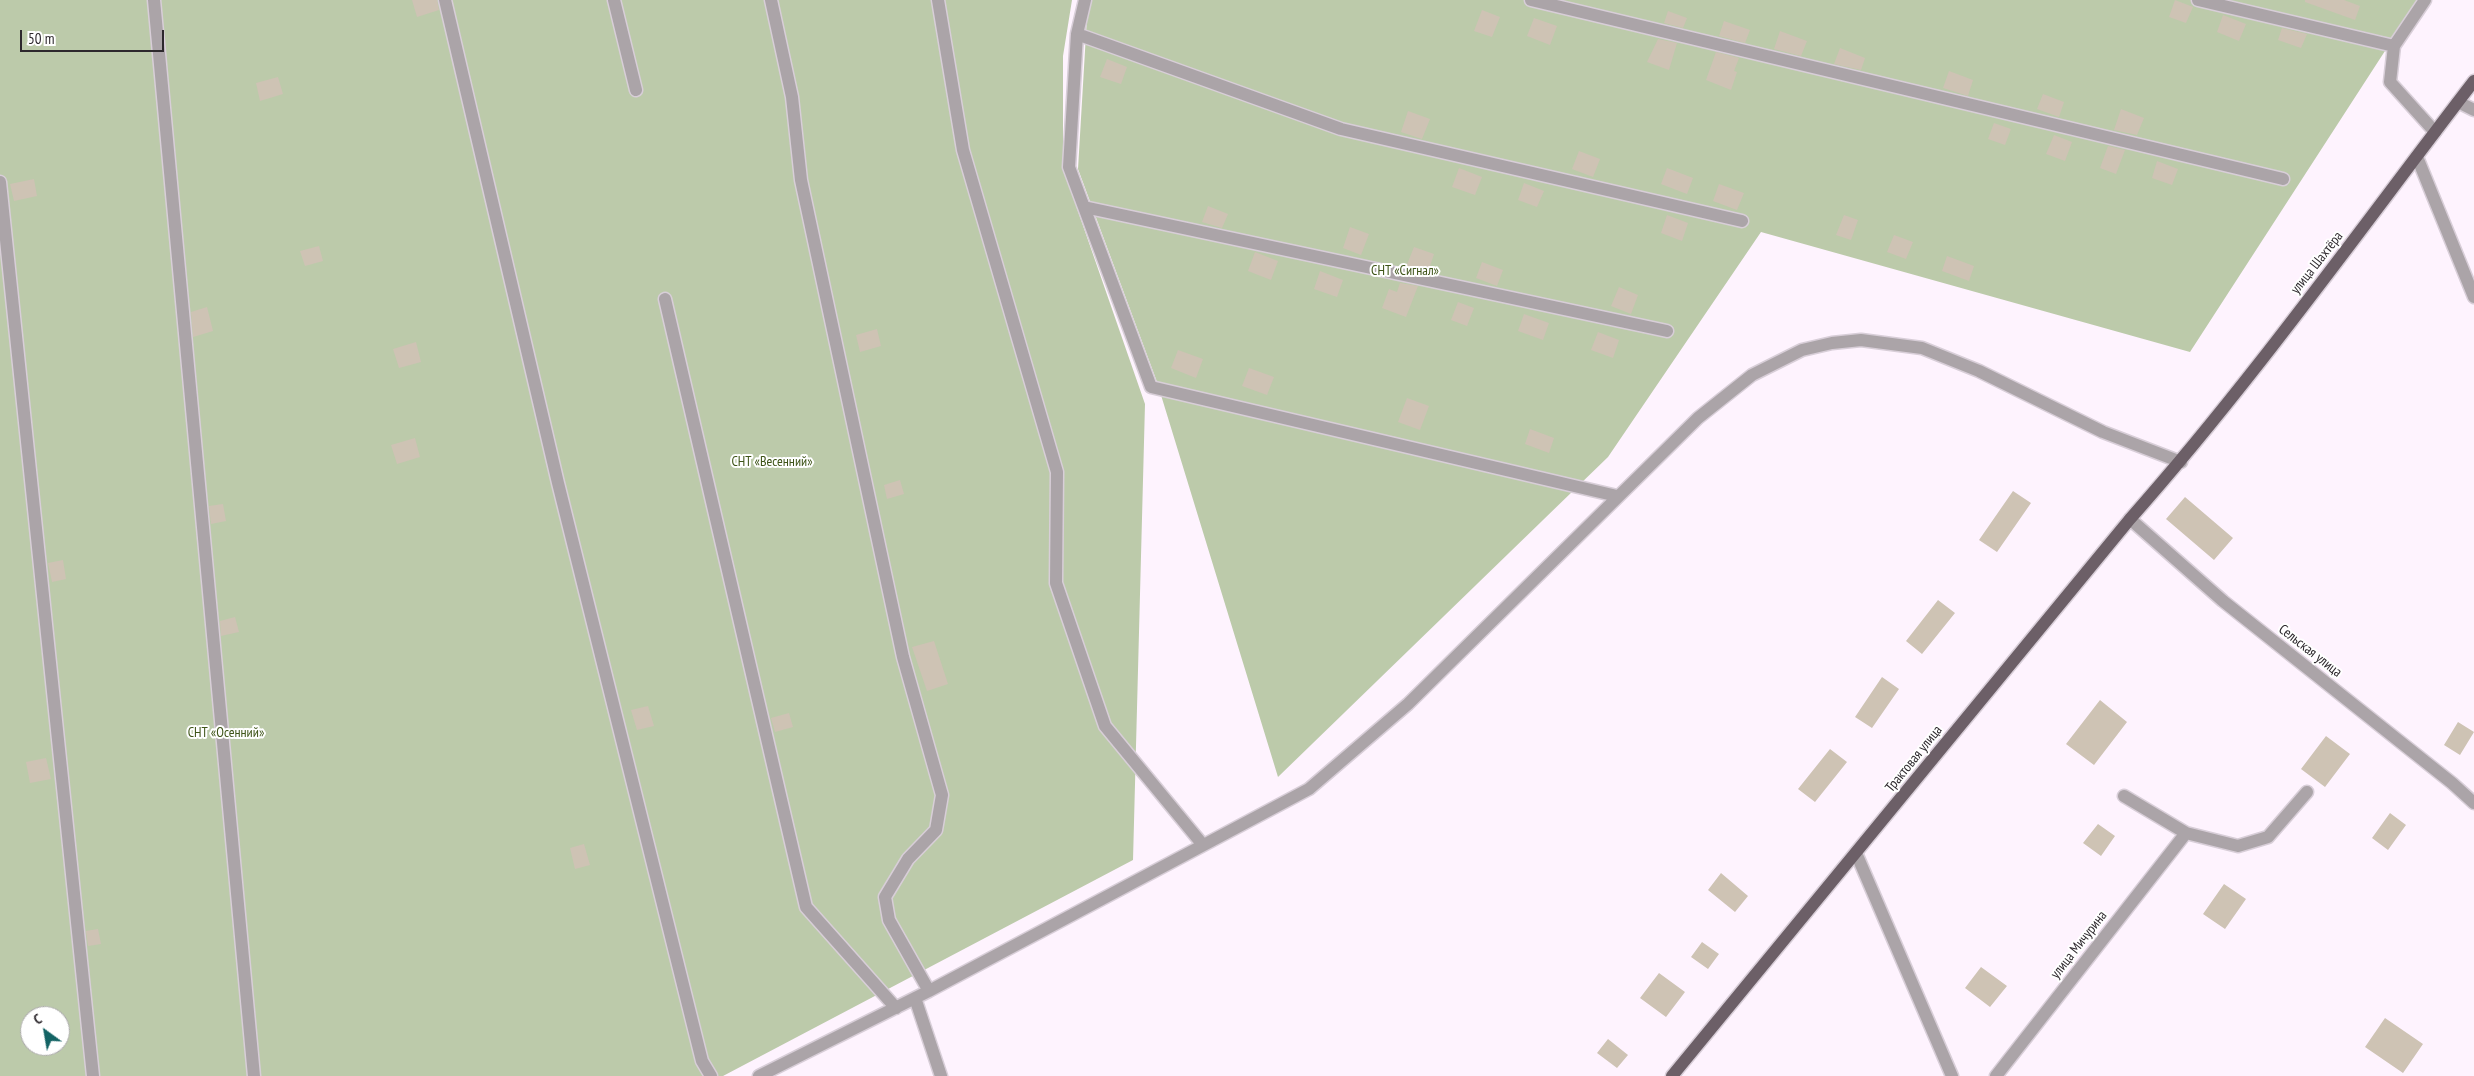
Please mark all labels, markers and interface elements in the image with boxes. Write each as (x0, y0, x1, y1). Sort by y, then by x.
scale bar (22, 20, 166, 52)
text: 50 m (28, 29, 54, 48)
street label: улица Шахтёра (2287, 228, 2347, 298)
park label: СНТ «Сигнал» (1371, 263, 1439, 279)
park label: СНТ «Весенний» (731, 454, 813, 470)
street label: Сельская улица (2275, 621, 2345, 681)
street label: Трактовая улица (1882, 722, 1946, 796)
park label: СНТ «Осенний» (188, 725, 264, 741)
street label: улица Мичурина (2047, 908, 2111, 982)
north arrow (20, 1006, 70, 1056)
text: С (30, 1010, 45, 1028)

